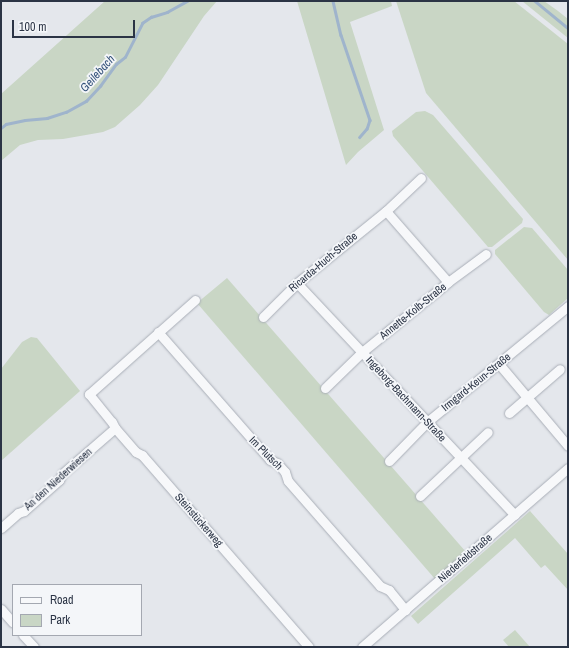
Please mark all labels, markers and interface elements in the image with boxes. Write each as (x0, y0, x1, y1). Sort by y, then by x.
scale bar (14, 12, 137, 38)
text: 100 m (19, 19, 46, 35)
water label: Geilebach (78, 53, 118, 95)
street label: Ricarda-Huch-Straße (286, 229, 360, 295)
street label: Annette-Kolb-Straße (377, 280, 449, 342)
street label: Irmgard-Keun-Straße (439, 350, 513, 414)
street label: Ingeborg-Bachmann-Straße (363, 354, 449, 444)
street label: Im Plutsch (246, 433, 286, 473)
street label: An den Niederwiesen (21, 445, 95, 513)
street label: Steinstückerweg (172, 491, 226, 549)
street label: Niederfeldstraße (435, 531, 495, 585)
legend (12, 584, 142, 636)
text: Road (50, 592, 74, 608)
text: Park (50, 612, 70, 628)

